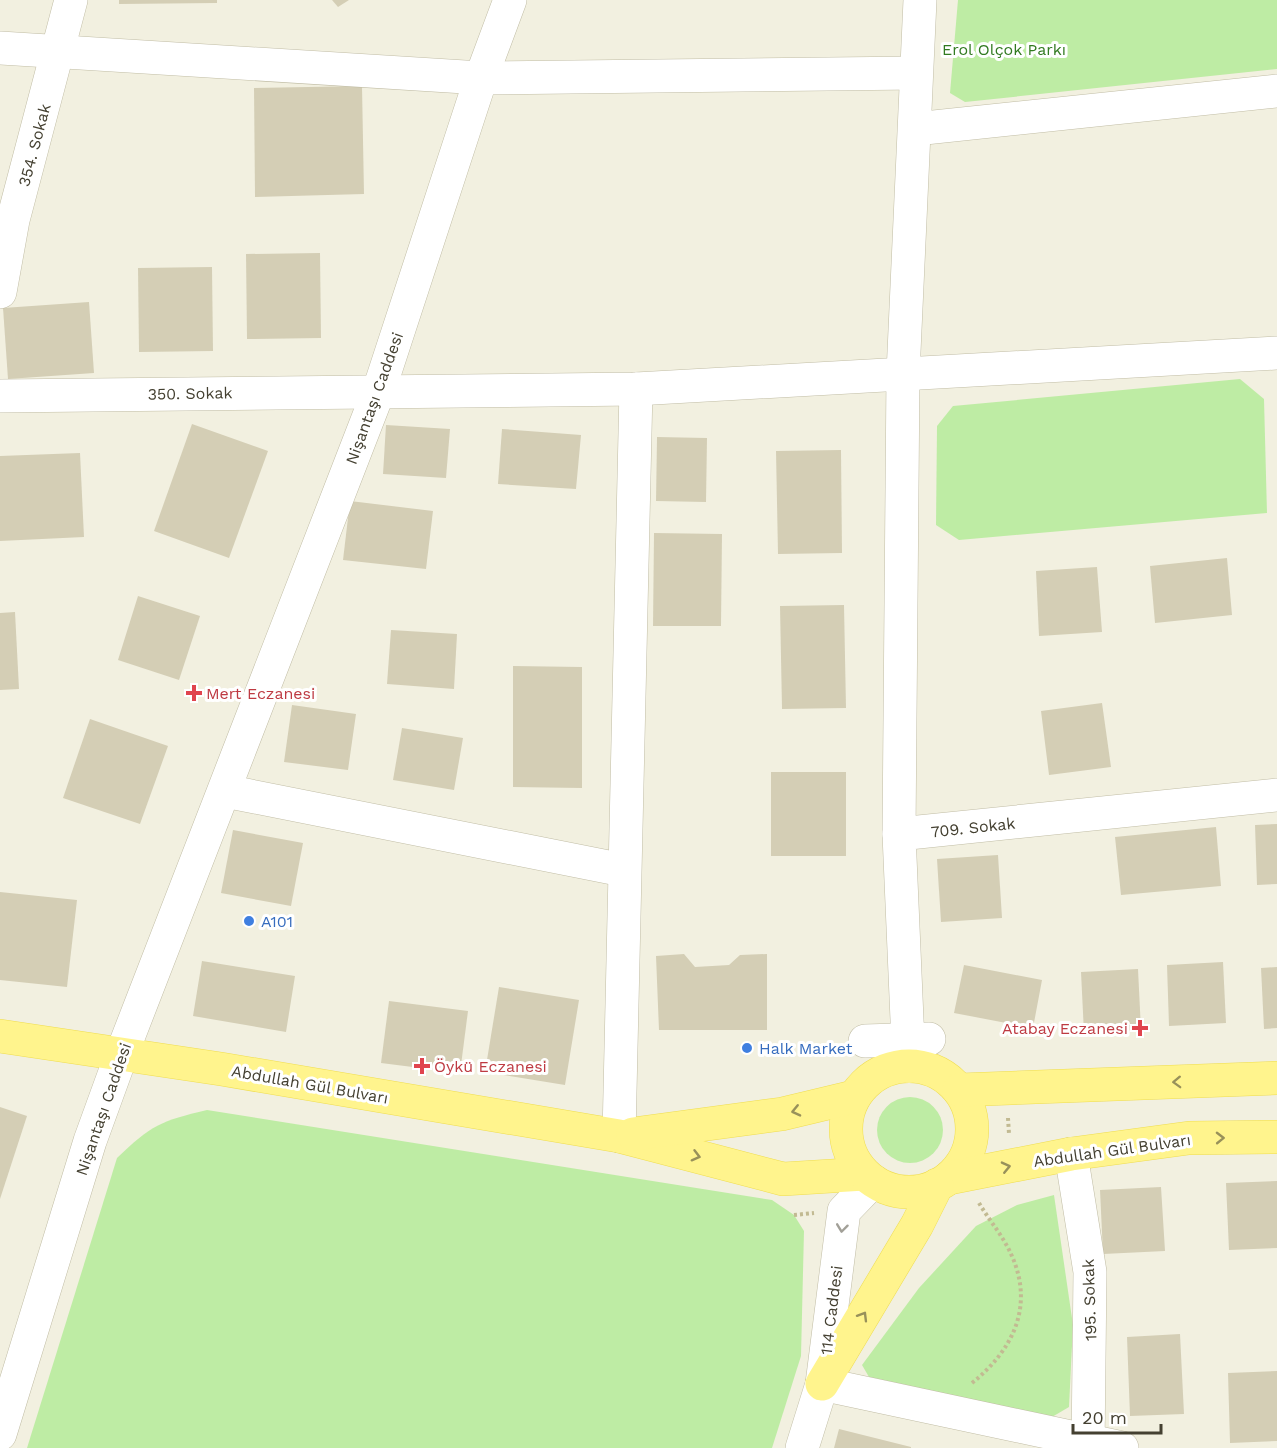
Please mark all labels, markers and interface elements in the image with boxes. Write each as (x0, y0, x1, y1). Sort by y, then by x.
park label: Erol Olçok Parkı (942, 40, 1066, 59)
street label: 354. Sokak (14, 102, 55, 189)
street label: Nişantaşı Caddesi (342, 330, 407, 467)
street label: 350. Sokak (147, 383, 233, 404)
place label: Mert Eczanesi (206, 684, 315, 703)
marker: Mert Eczanesi (187, 686, 201, 700)
street label: 709. Sokak (930, 814, 1016, 841)
place label: A101 (261, 912, 293, 931)
marker: A101 (242, 914, 256, 928)
place label: Atabay Eczanesi (1002, 1019, 1128, 1038)
marker: Atabay Eczanesi (1133, 1021, 1147, 1035)
place label: Halk Market (759, 1039, 853, 1058)
street label: Nişantaşı Caddesi (72, 1040, 135, 1178)
marker: Halk Market (740, 1041, 754, 1055)
place label: Öykü Eczanesi (434, 1057, 547, 1076)
marker: Öykü Eczanesi (415, 1059, 429, 1073)
street label: Abdullah Gül Bulvarı (230, 1061, 390, 1108)
one-way arrow (1172, 1075, 1181, 1088)
one-way arrow (792, 1103, 802, 1116)
street label: Abdullah Gül Bulvarı (1032, 1130, 1192, 1171)
one-way arrow (1215, 1132, 1224, 1144)
one-way arrow (690, 1149, 700, 1161)
one-way arrow (1001, 1161, 1011, 1174)
one-way arrow (837, 1224, 849, 1233)
street label: 195. Sokak (1079, 1259, 1100, 1341)
street label: 114 Caddesi (817, 1264, 846, 1356)
one-way arrow (855, 1312, 867, 1322)
scale bar (1073, 1397, 1162, 1435)
text: 20 m (1082, 1407, 1127, 1428)

